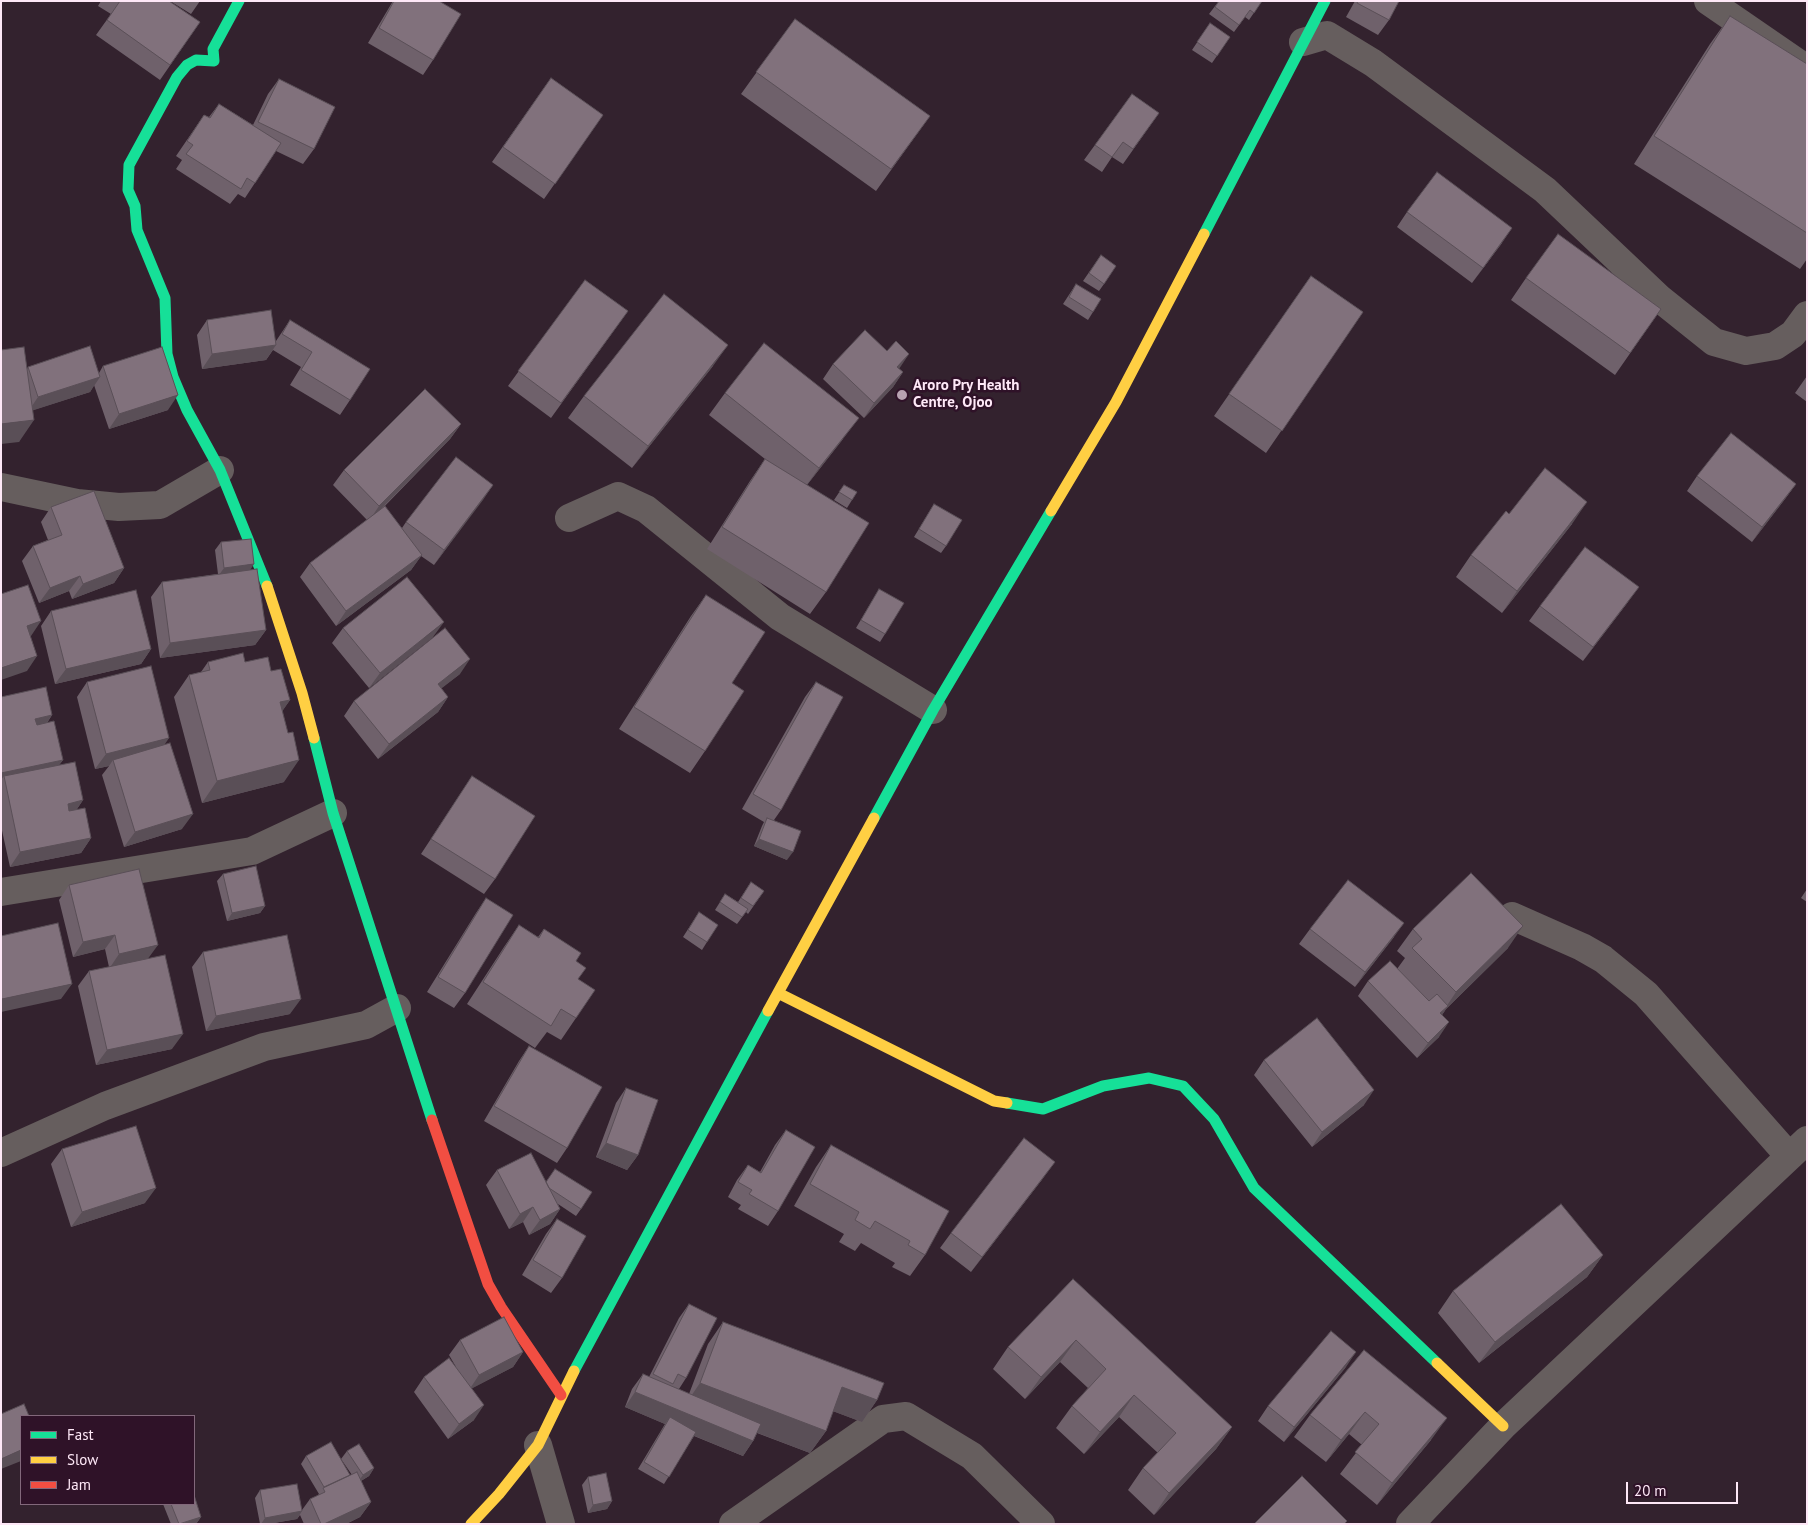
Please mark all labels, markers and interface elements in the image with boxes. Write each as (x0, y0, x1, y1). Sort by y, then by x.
place label: Aroro Pry Health Centre, Ojoo (913, 377, 1020, 412)
marker: Aroro Pry Health Centre, Ojoo (895, 388, 909, 402)
legend (20, 1415, 195, 1505)
text: Fast (67, 1425, 94, 1444)
text: Slow (67, 1450, 98, 1469)
scale bar (1628, 1472, 1740, 1504)
text: Jam (67, 1475, 91, 1494)
text: 20 m (1634, 1481, 1667, 1500)

